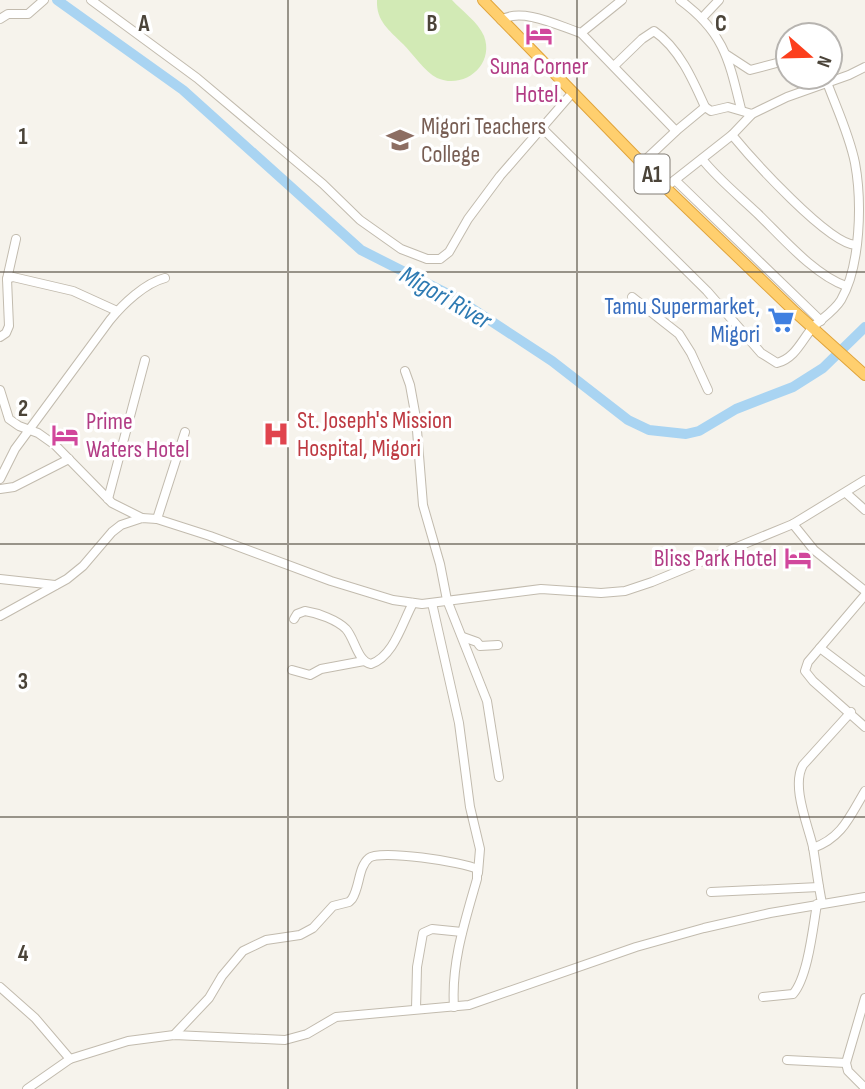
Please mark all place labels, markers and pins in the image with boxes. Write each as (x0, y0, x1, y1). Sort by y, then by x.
hotel icon: Suna Corner Hotel. (524, 19, 554, 49)
place label: Suna Corner Hotel. (490, 52, 588, 109)
place label: Migori Teachers College (421, 112, 546, 169)
school or university icon: Migori Teachers College (385, 125, 415, 155)
place label: Tamu Supermarket, Migori (604, 292, 760, 349)
supermarket icon: Tamu Supermarket, Migori (766, 305, 796, 335)
place label: St. Joseph's Mission Hospital, Migori (297, 406, 452, 463)
place label: Prime Waters Hotel (86, 407, 189, 464)
hospital icon: St. Joseph's Mission Hospital, Migori (261, 419, 291, 449)
hotel icon: Prime Waters Hotel (50, 420, 80, 450)
hotel icon: Bliss Park Hotel (783, 543, 813, 573)
place label: Bliss Park Hotel (654, 544, 777, 573)

